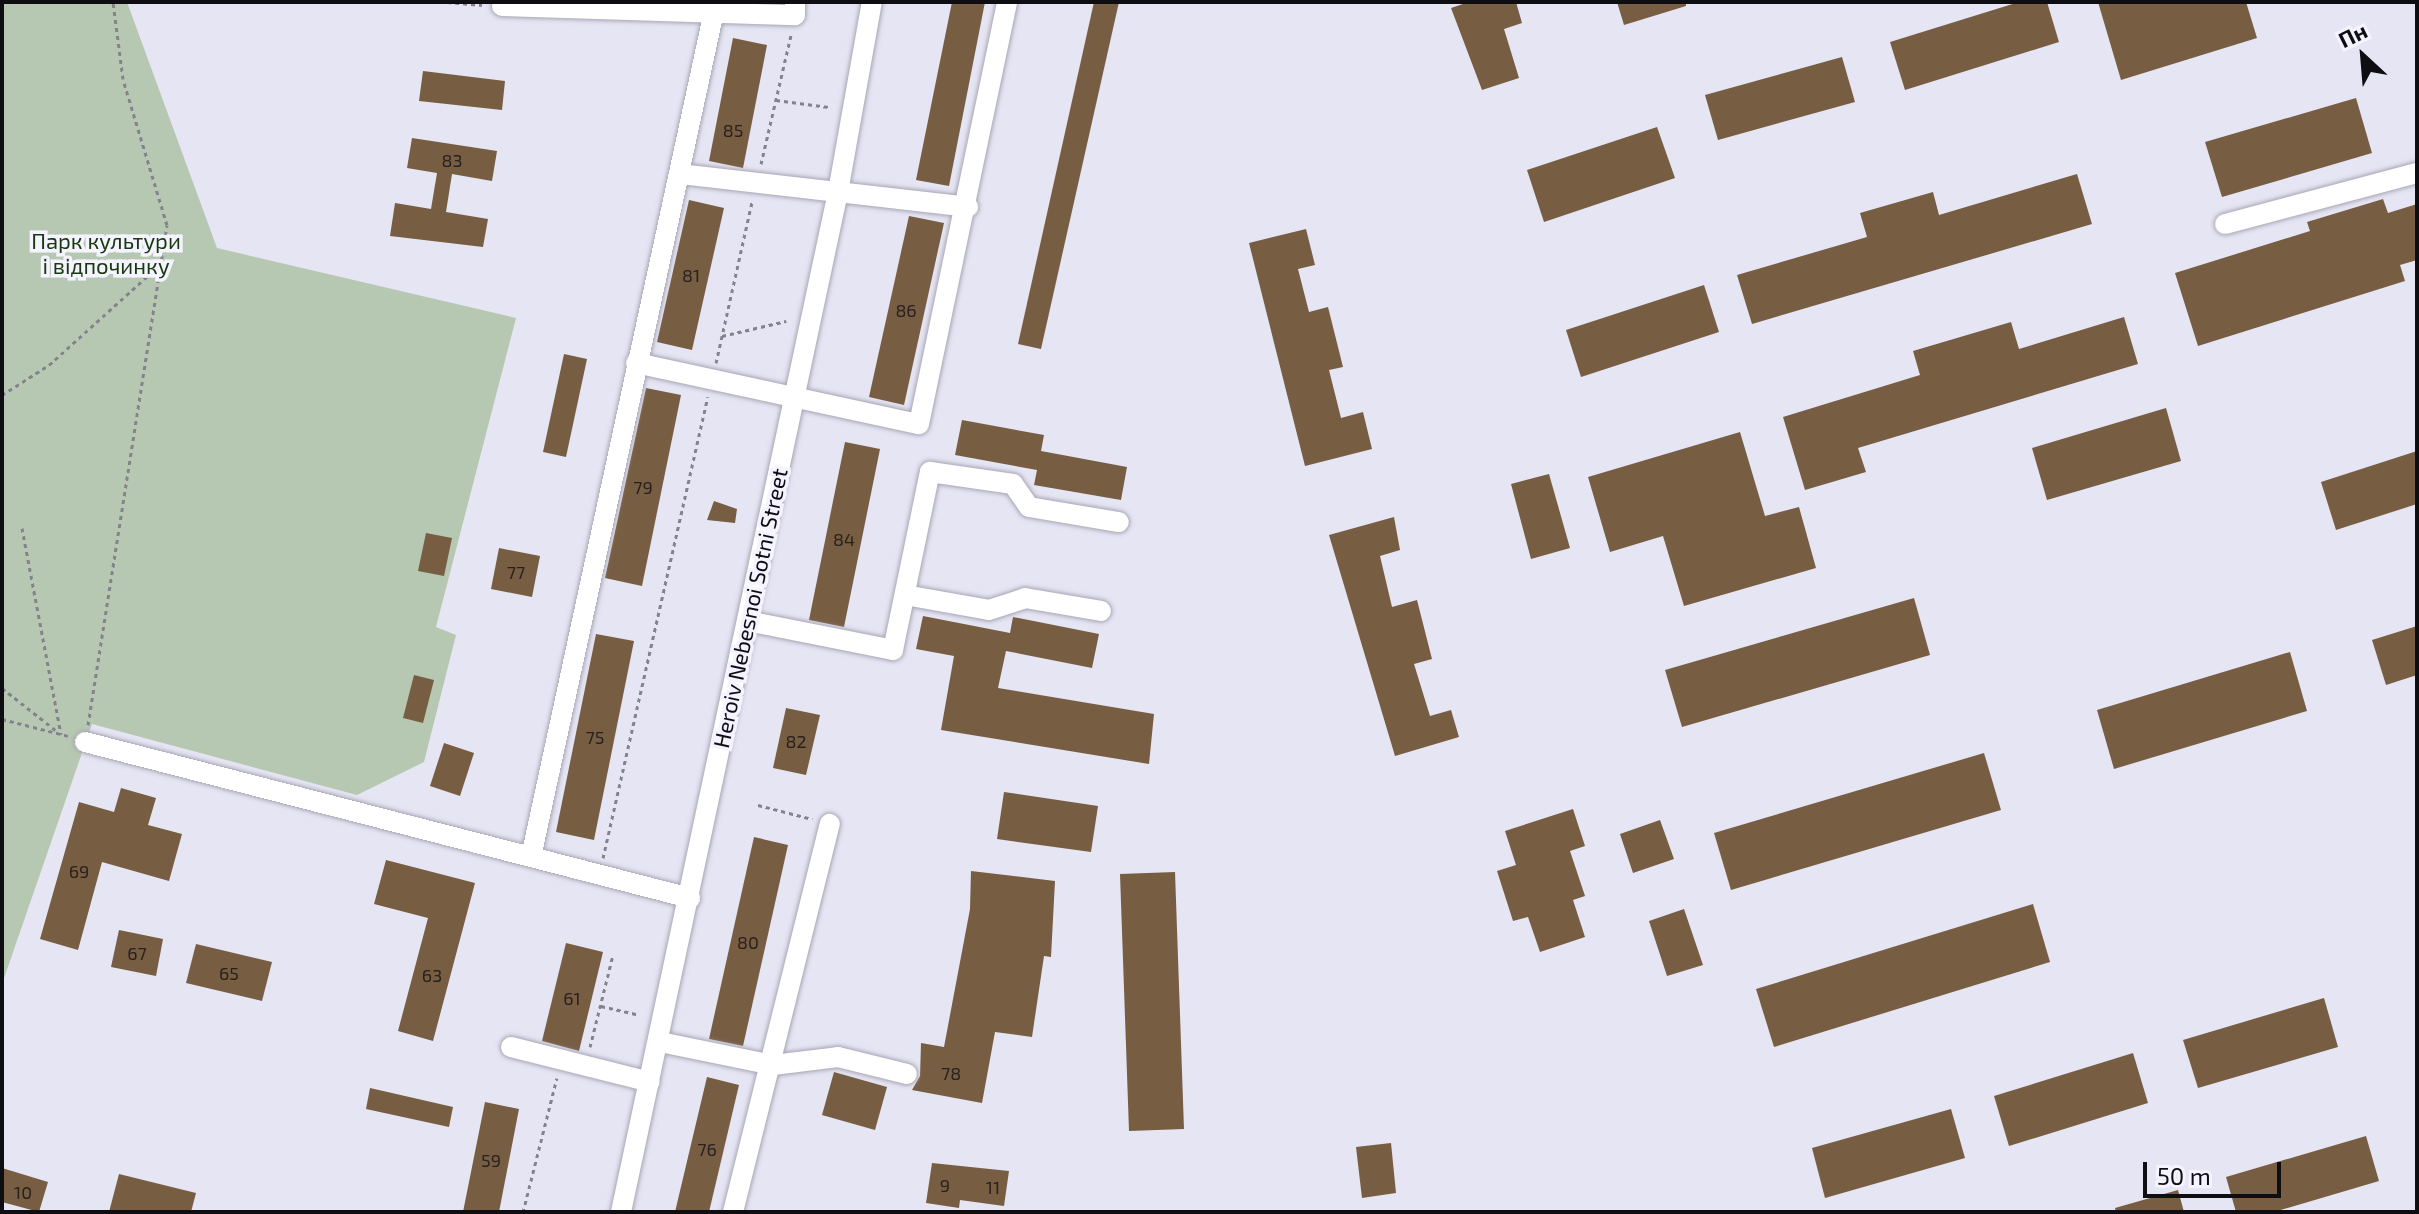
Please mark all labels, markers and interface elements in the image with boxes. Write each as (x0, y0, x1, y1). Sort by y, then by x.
north arrow (2323, 16, 2403, 96)
text: Пн (2334, 16, 2371, 52)
house number: 85 (723, 119, 743, 141)
house number: 83 (442, 149, 462, 171)
park label: Парк культури і відпочинку (31, 227, 181, 278)
house number: 81 (682, 264, 700, 286)
house number: 86 (895, 299, 917, 321)
street label: Heroiv Nebesnoi Sotni Street (707, 466, 793, 750)
house number: 79 (633, 476, 653, 498)
house number: 84 (833, 528, 855, 550)
house number: 77 (507, 561, 525, 583)
house number: 75 (586, 726, 604, 748)
house number: 82 (785, 730, 807, 752)
house number: 69 (69, 860, 89, 882)
house number: 80 (737, 931, 759, 953)
house number: 67 (127, 942, 147, 964)
house number: 65 (219, 962, 239, 984)
house number: 63 (422, 964, 442, 986)
house number: 61 (563, 987, 581, 1009)
house number: 78 (941, 1062, 961, 1084)
house number: 76 (697, 1138, 717, 1160)
scale bar (2147, 1146, 2285, 1196)
house number: 59 (481, 1149, 501, 1171)
text: 50 m (2157, 1161, 2211, 1190)
house number: 9 (940, 1174, 950, 1196)
house number: 11 (986, 1176, 1000, 1198)
house number: 10 (14, 1181, 32, 1203)

